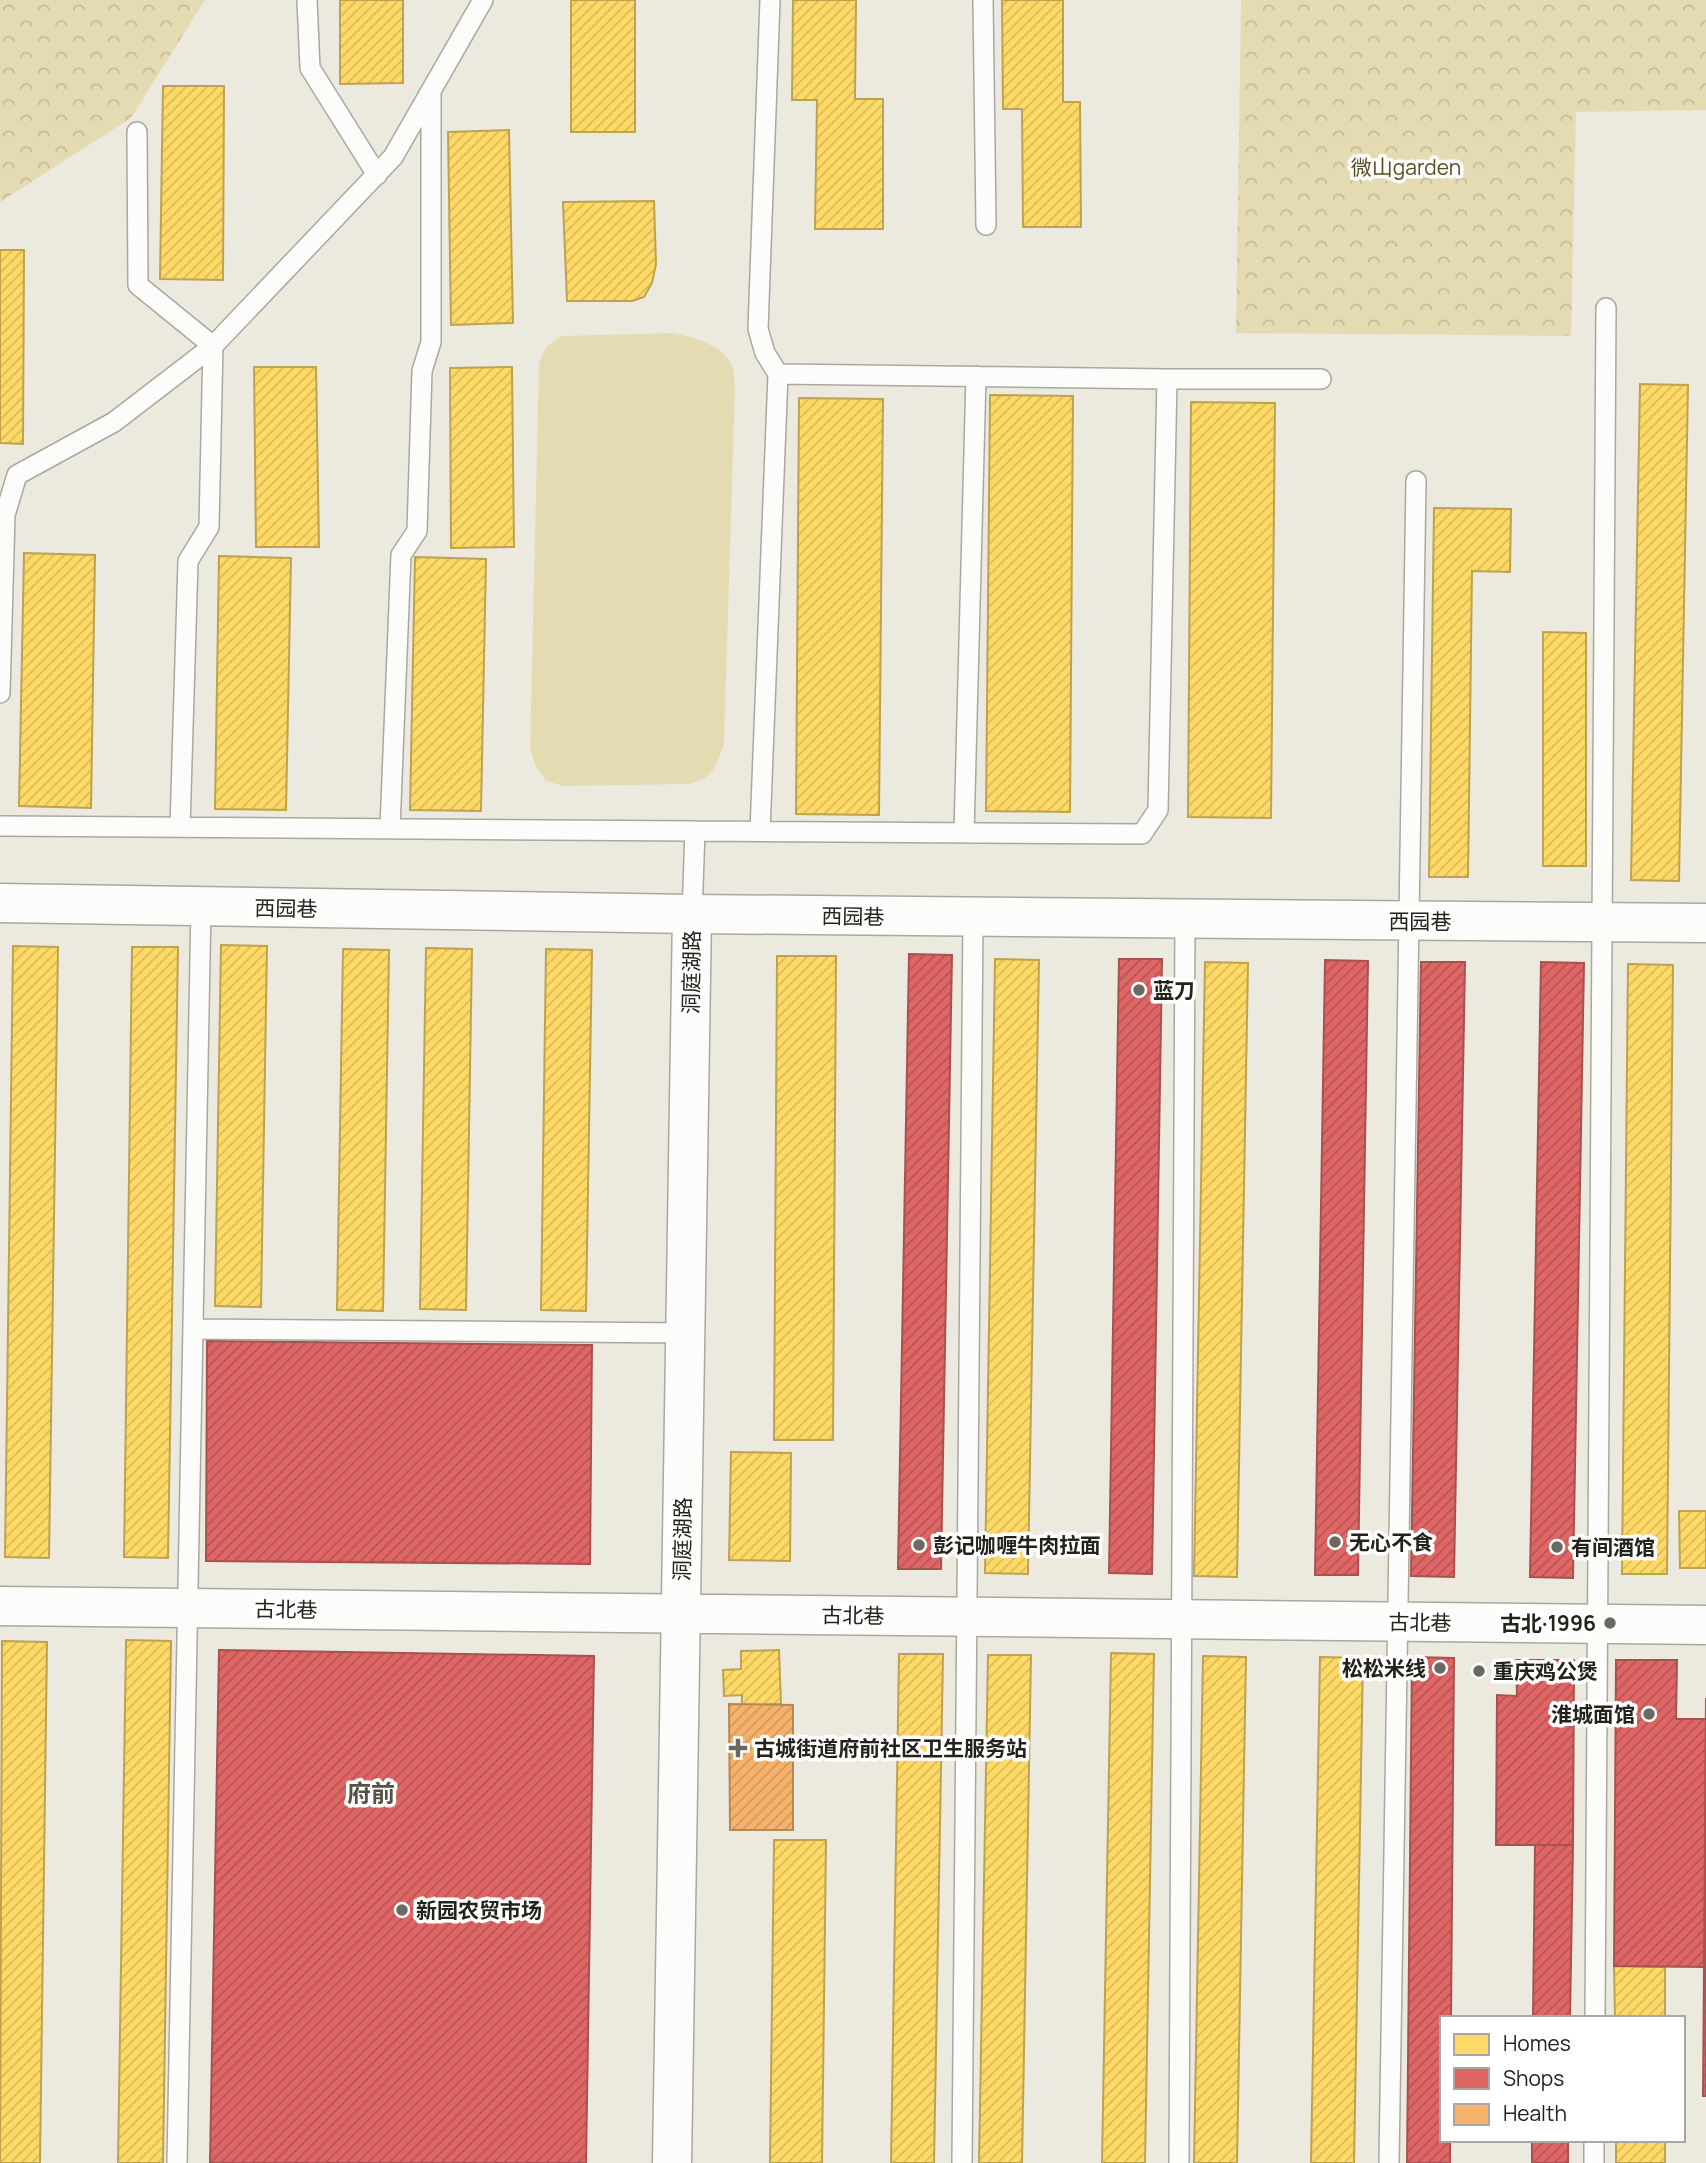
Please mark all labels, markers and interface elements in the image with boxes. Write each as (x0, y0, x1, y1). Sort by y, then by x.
park label: 微山garden (1351, 153, 1461, 181)
street label: 西园巷 (254, 893, 318, 923)
street label: 西园巷 (821, 901, 885, 931)
street label: 西园巷 (1389, 907, 1452, 935)
street label: 洞庭湖路 (676, 930, 706, 1014)
place label: 蓝刀 (1153, 976, 1195, 1004)
marker: 蓝刀 (1131, 982, 1147, 998)
street label: 洞庭湖路 (667, 1497, 697, 1581)
place label: 无心不食 (1349, 1528, 1433, 1556)
place label: 彭记咖喱牛肉拉面 (933, 1531, 1101, 1559)
place label: 有间酒馆 (1571, 1533, 1655, 1561)
marker: 无心不食 (1327, 1534, 1343, 1550)
marker: 彭记咖喱牛肉拉面 (911, 1537, 927, 1553)
marker: 有间酒馆 (1549, 1539, 1565, 1555)
street label: 古北巷 (254, 1594, 318, 1624)
street label: 古北巷 (821, 1600, 885, 1630)
street label: 古北巷 (1388, 1607, 1452, 1637)
place label: 古北·1996 (1500, 1609, 1596, 1637)
marker: 古北·1996 (1602, 1615, 1618, 1631)
place label: 松松米线 (1342, 1654, 1426, 1682)
place label: 重庆鸡公煲 (1493, 1657, 1598, 1685)
marker: 松松米线 (1432, 1660, 1448, 1676)
marker: 重庆鸡公煲 (1471, 1663, 1487, 1679)
place label: 淮城面馆 (1551, 1700, 1635, 1728)
marker: 淮城面馆 (1641, 1706, 1657, 1722)
place label: 古城街道府前社区卫生服务站 (754, 1734, 1027, 1762)
marker: 古城街道府前社区卫生服务站 (728, 1738, 748, 1758)
district label: 府前 (347, 1776, 395, 1809)
place label: 新园农贸市场 (416, 1896, 542, 1924)
marker: 新园农贸市场 (394, 1902, 410, 1918)
legend (1440, 2016, 1685, 2142)
text: Homes (1503, 2029, 1571, 2057)
text: Shops (1503, 2064, 1564, 2092)
text: Health (1503, 2099, 1567, 2127)

